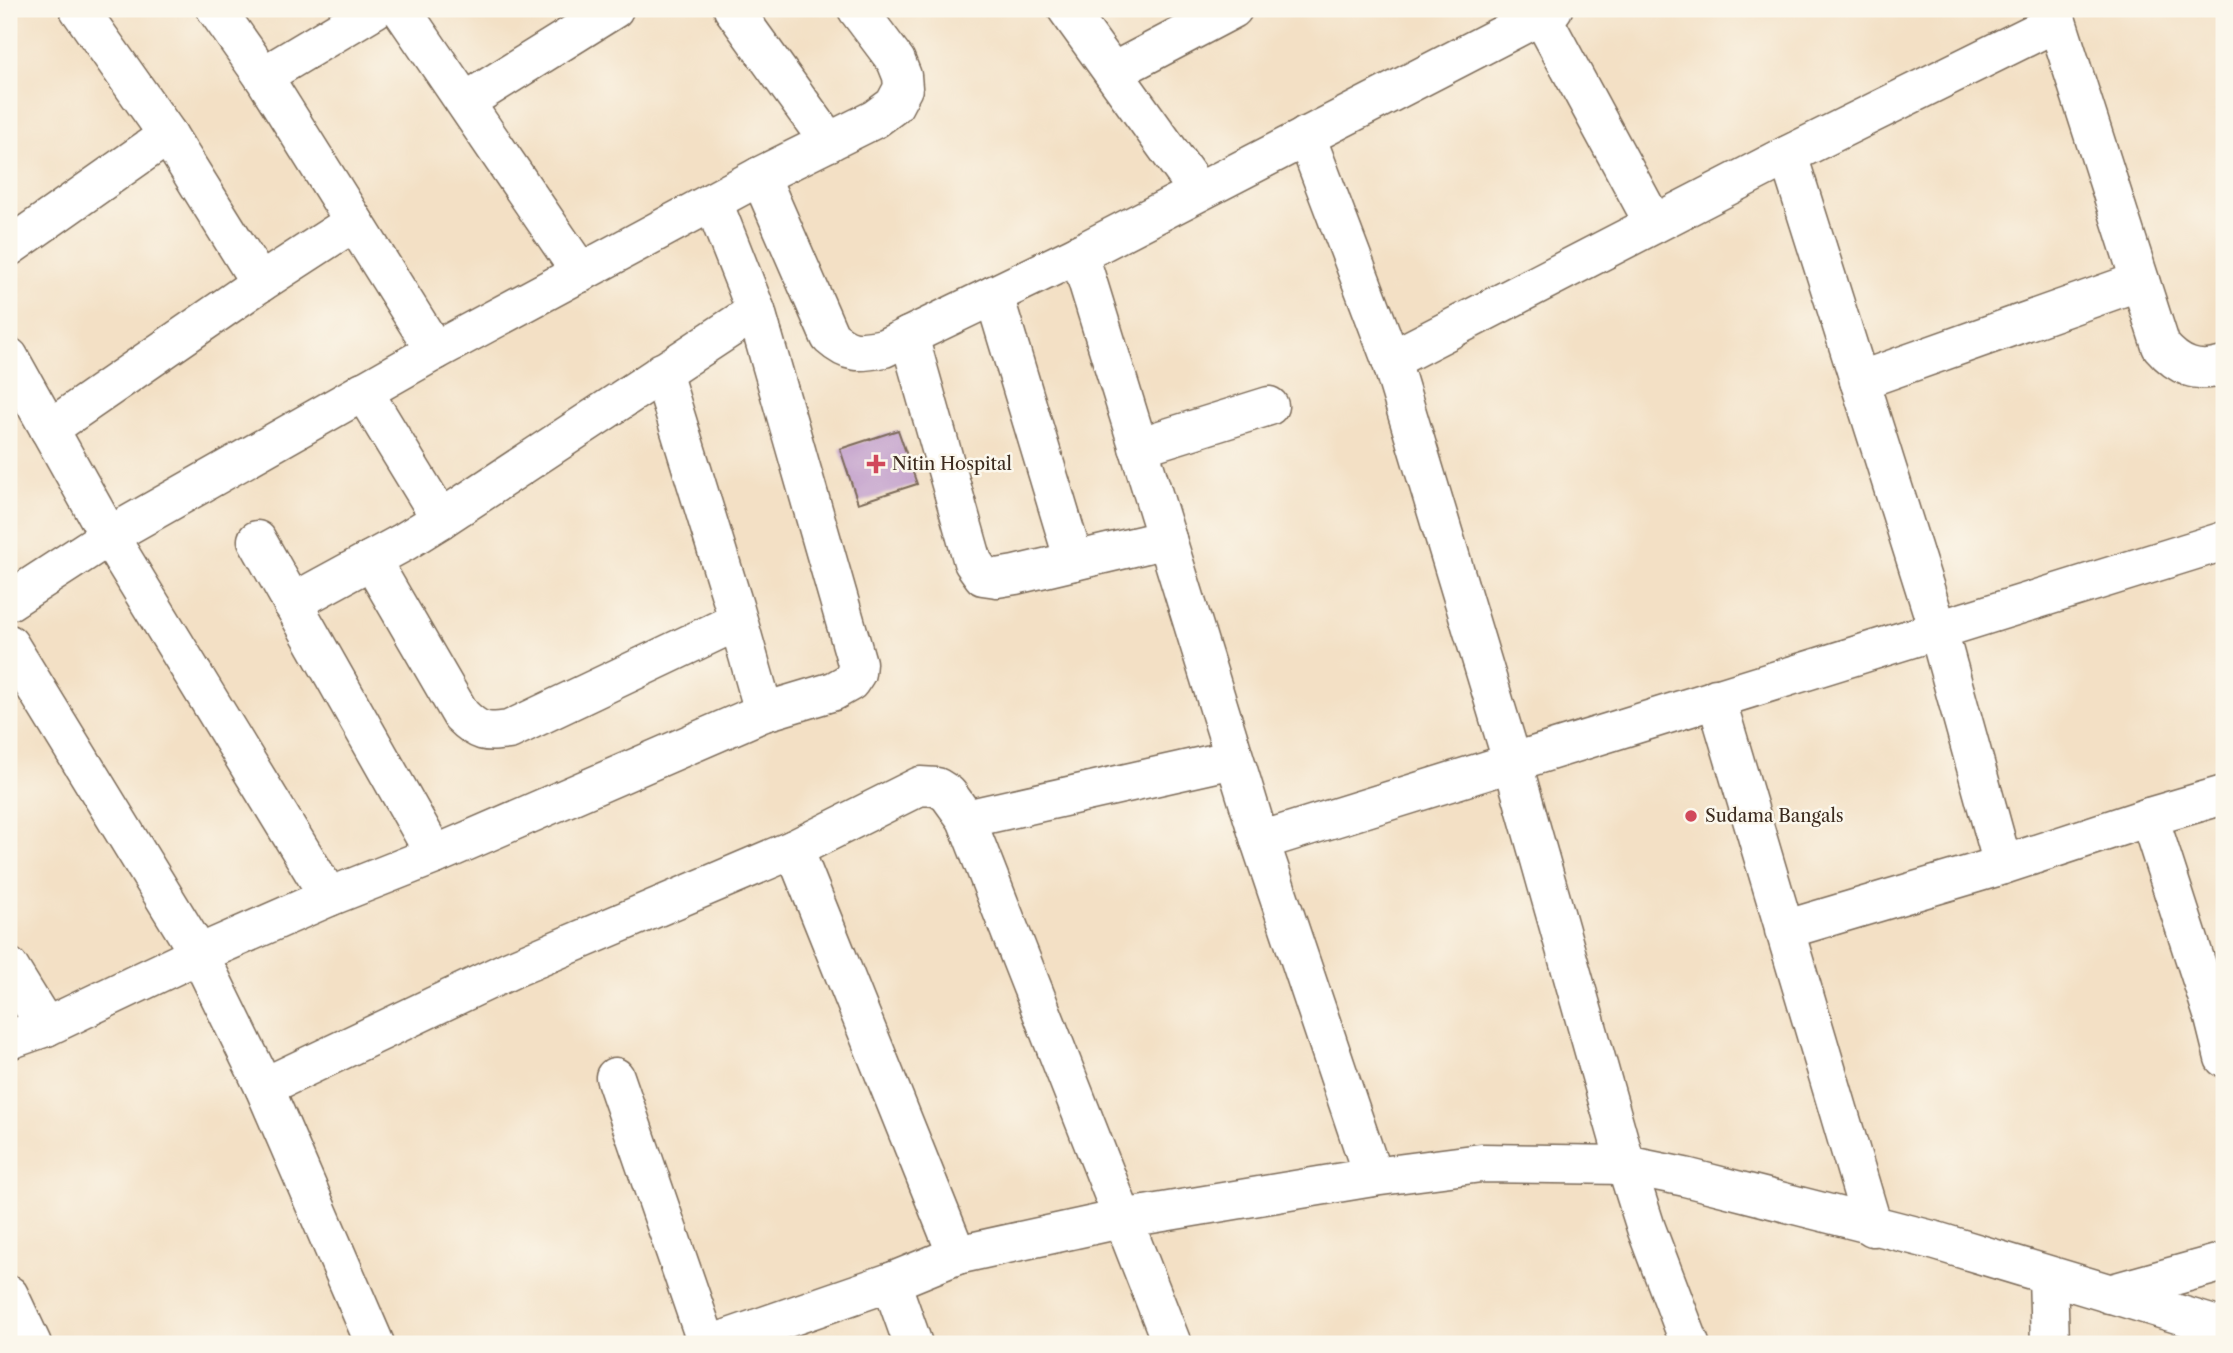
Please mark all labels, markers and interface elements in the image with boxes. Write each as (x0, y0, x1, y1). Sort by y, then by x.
place label: Nitin Hospital (892, 453, 1012, 475)
marker: Nitin Hospital (866, 454, 886, 474)
place label: Sudama Bangals (1705, 805, 1844, 827)
marker: Sudama Bangals (1683, 808, 1699, 824)

